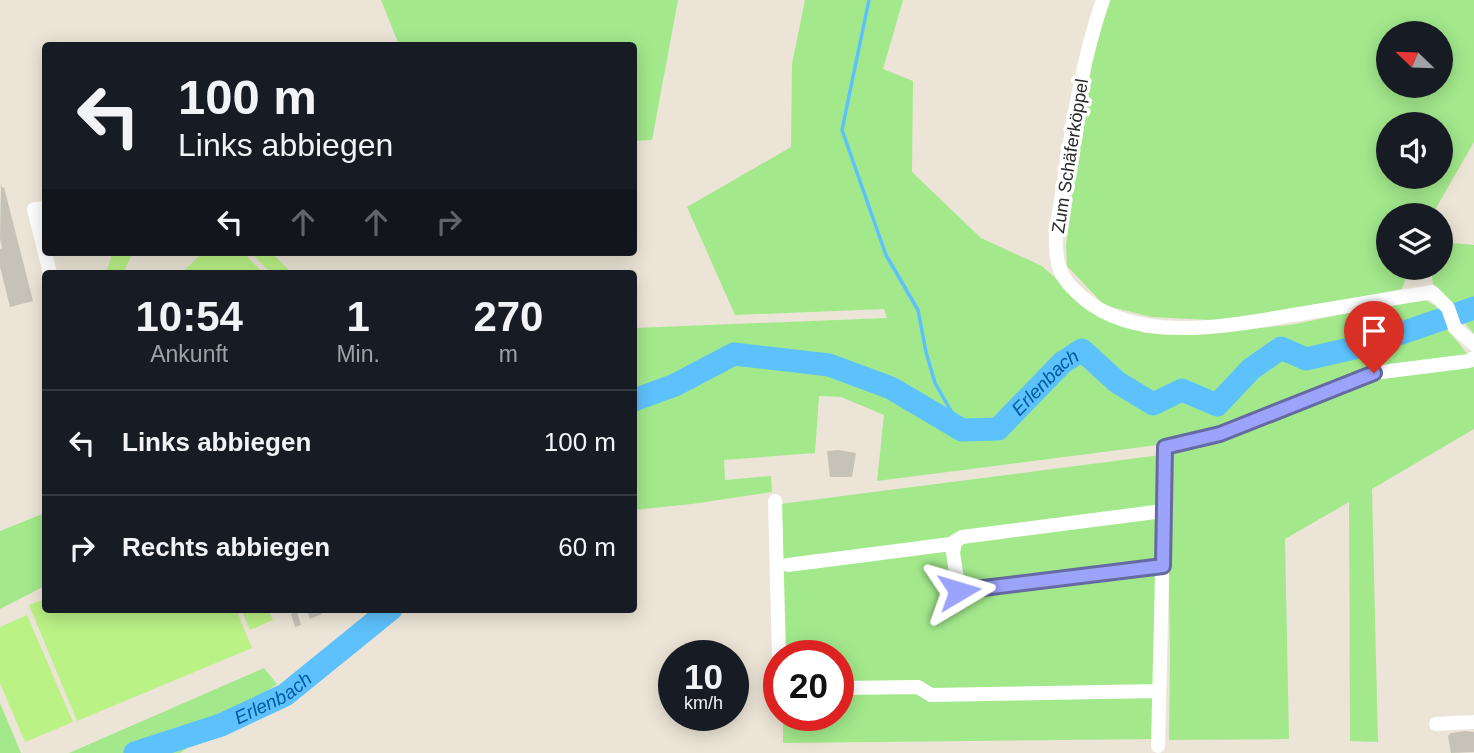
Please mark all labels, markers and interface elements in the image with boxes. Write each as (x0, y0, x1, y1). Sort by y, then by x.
north arrow (1376, 21, 1452, 98)
map controls (1376, 21, 1453, 280)
icon: left (63, 70, 154, 161)
text: 100 m (178, 70, 317, 124)
street label: Zum Schäferköppel (1048, 77, 1092, 235)
button: sound (1376, 112, 1453, 189)
text: Links abbiegen (178, 127, 393, 163)
icon: left (211, 203, 249, 241)
icon: ahead (284, 203, 322, 241)
icon: ahead (357, 203, 395, 241)
icon: right (430, 203, 468, 241)
button: layers (1376, 203, 1453, 280)
text: 10:54 (136, 293, 243, 340)
text: 1 (346, 293, 370, 340)
text: 270 (473, 293, 543, 340)
pin (1344, 301, 1404, 373)
icon: arrive (1355, 312, 1393, 350)
text: Ankunft (150, 341, 228, 367)
text: Min. (336, 341, 380, 367)
text: m (499, 341, 518, 367)
water label: Erlenbach (1007, 345, 1083, 420)
icon: left (63, 424, 101, 462)
text: Links abbiegen (122, 427, 311, 457)
text: 100 m (544, 427, 616, 457)
icon: right (63, 529, 101, 567)
text: Rechts abbiegen (122, 532, 330, 562)
text: 60 m (558, 532, 616, 562)
position arrow (922, 554, 996, 628)
speed limit sign: 20 (763, 640, 854, 731)
text: 10 (684, 657, 723, 696)
water label: Erlenbach (231, 668, 316, 728)
text: km/h (684, 693, 723, 713)

